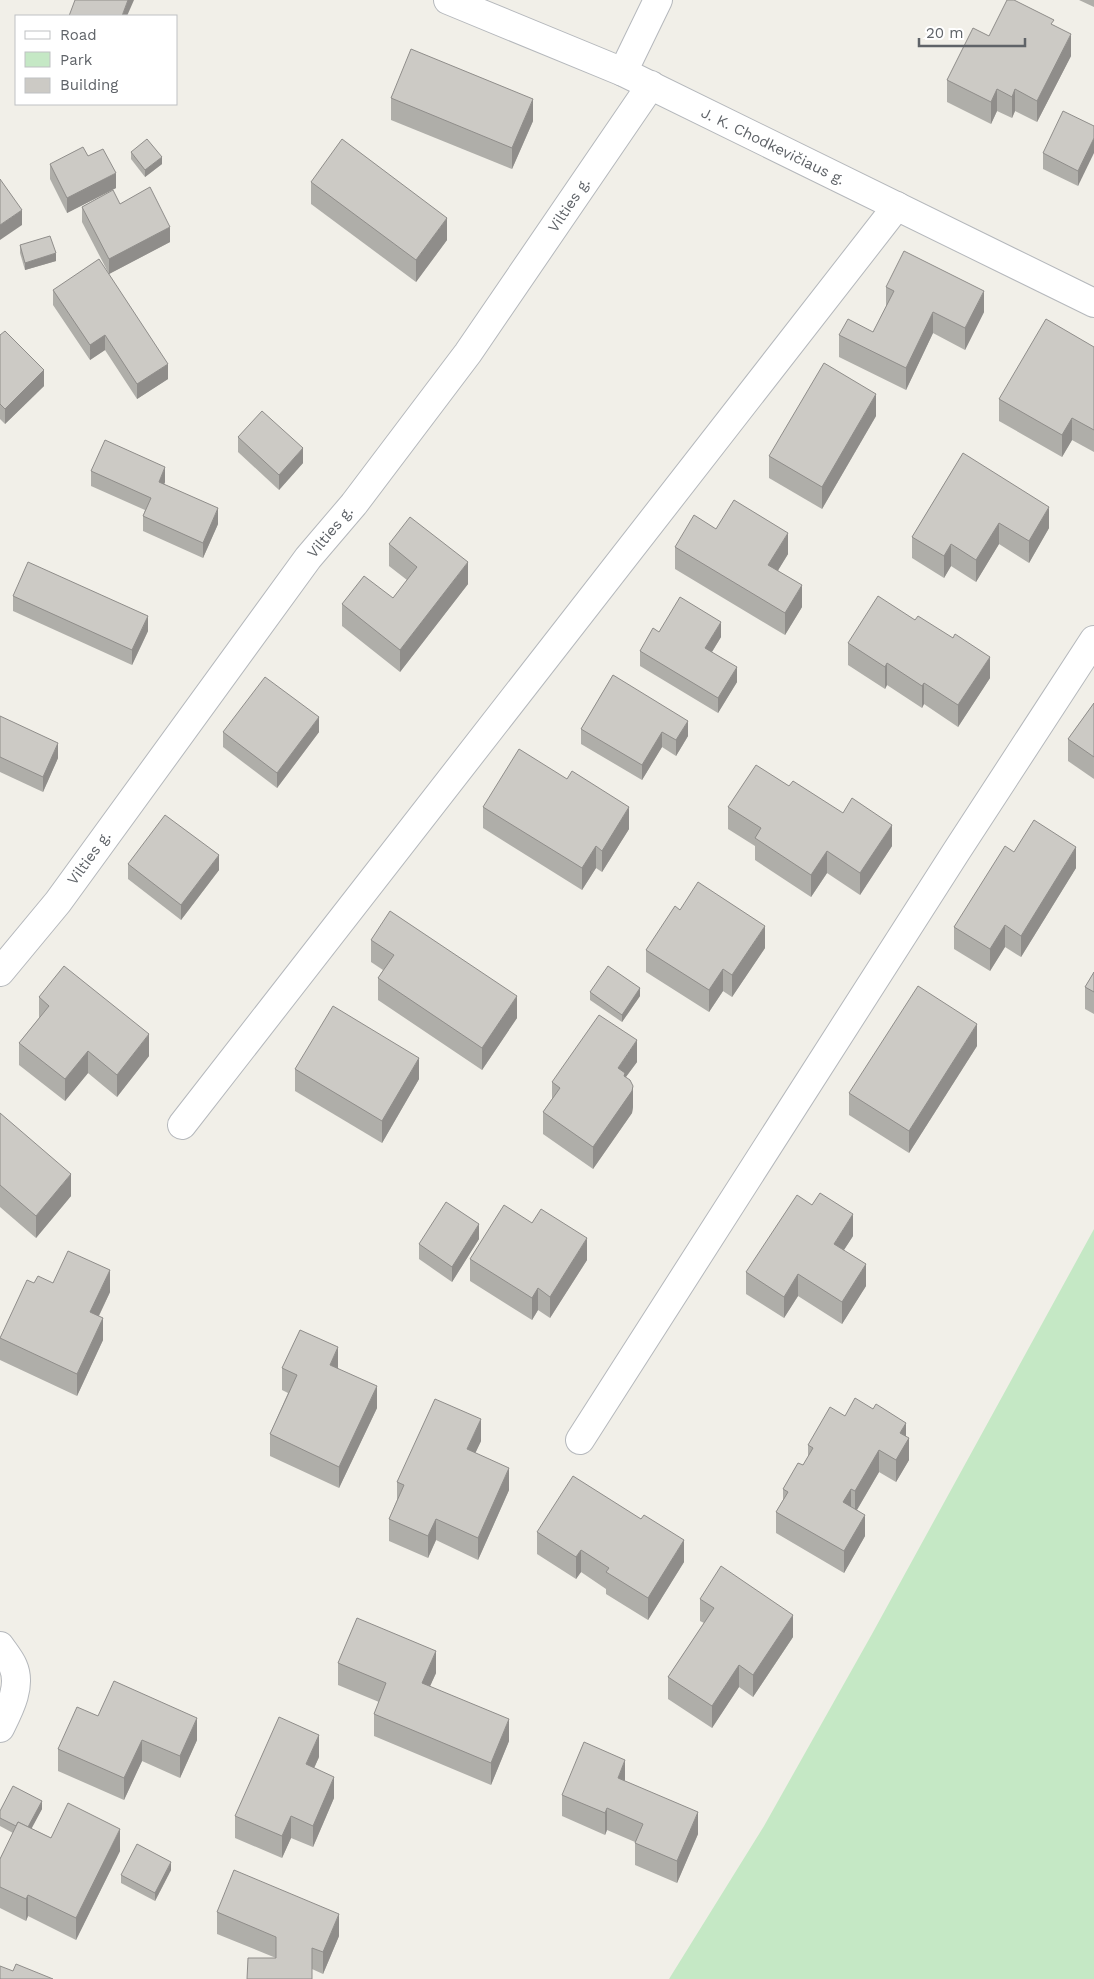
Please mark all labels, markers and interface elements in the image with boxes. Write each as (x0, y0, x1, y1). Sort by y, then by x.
legend (15, 15, 178, 105)
scale bar (919, 15, 1025, 47)
text: 20 m (926, 24, 964, 42)
text: Road (60, 26, 97, 44)
text: Park (60, 51, 93, 69)
text: Building (60, 76, 118, 94)
street label: J. K. Chodkevičiaus g. (698, 103, 848, 189)
street label: Vilties g. (544, 174, 594, 236)
street label: Vilties g. (303, 502, 357, 562)
street label: Vilties g. (64, 828, 114, 888)

